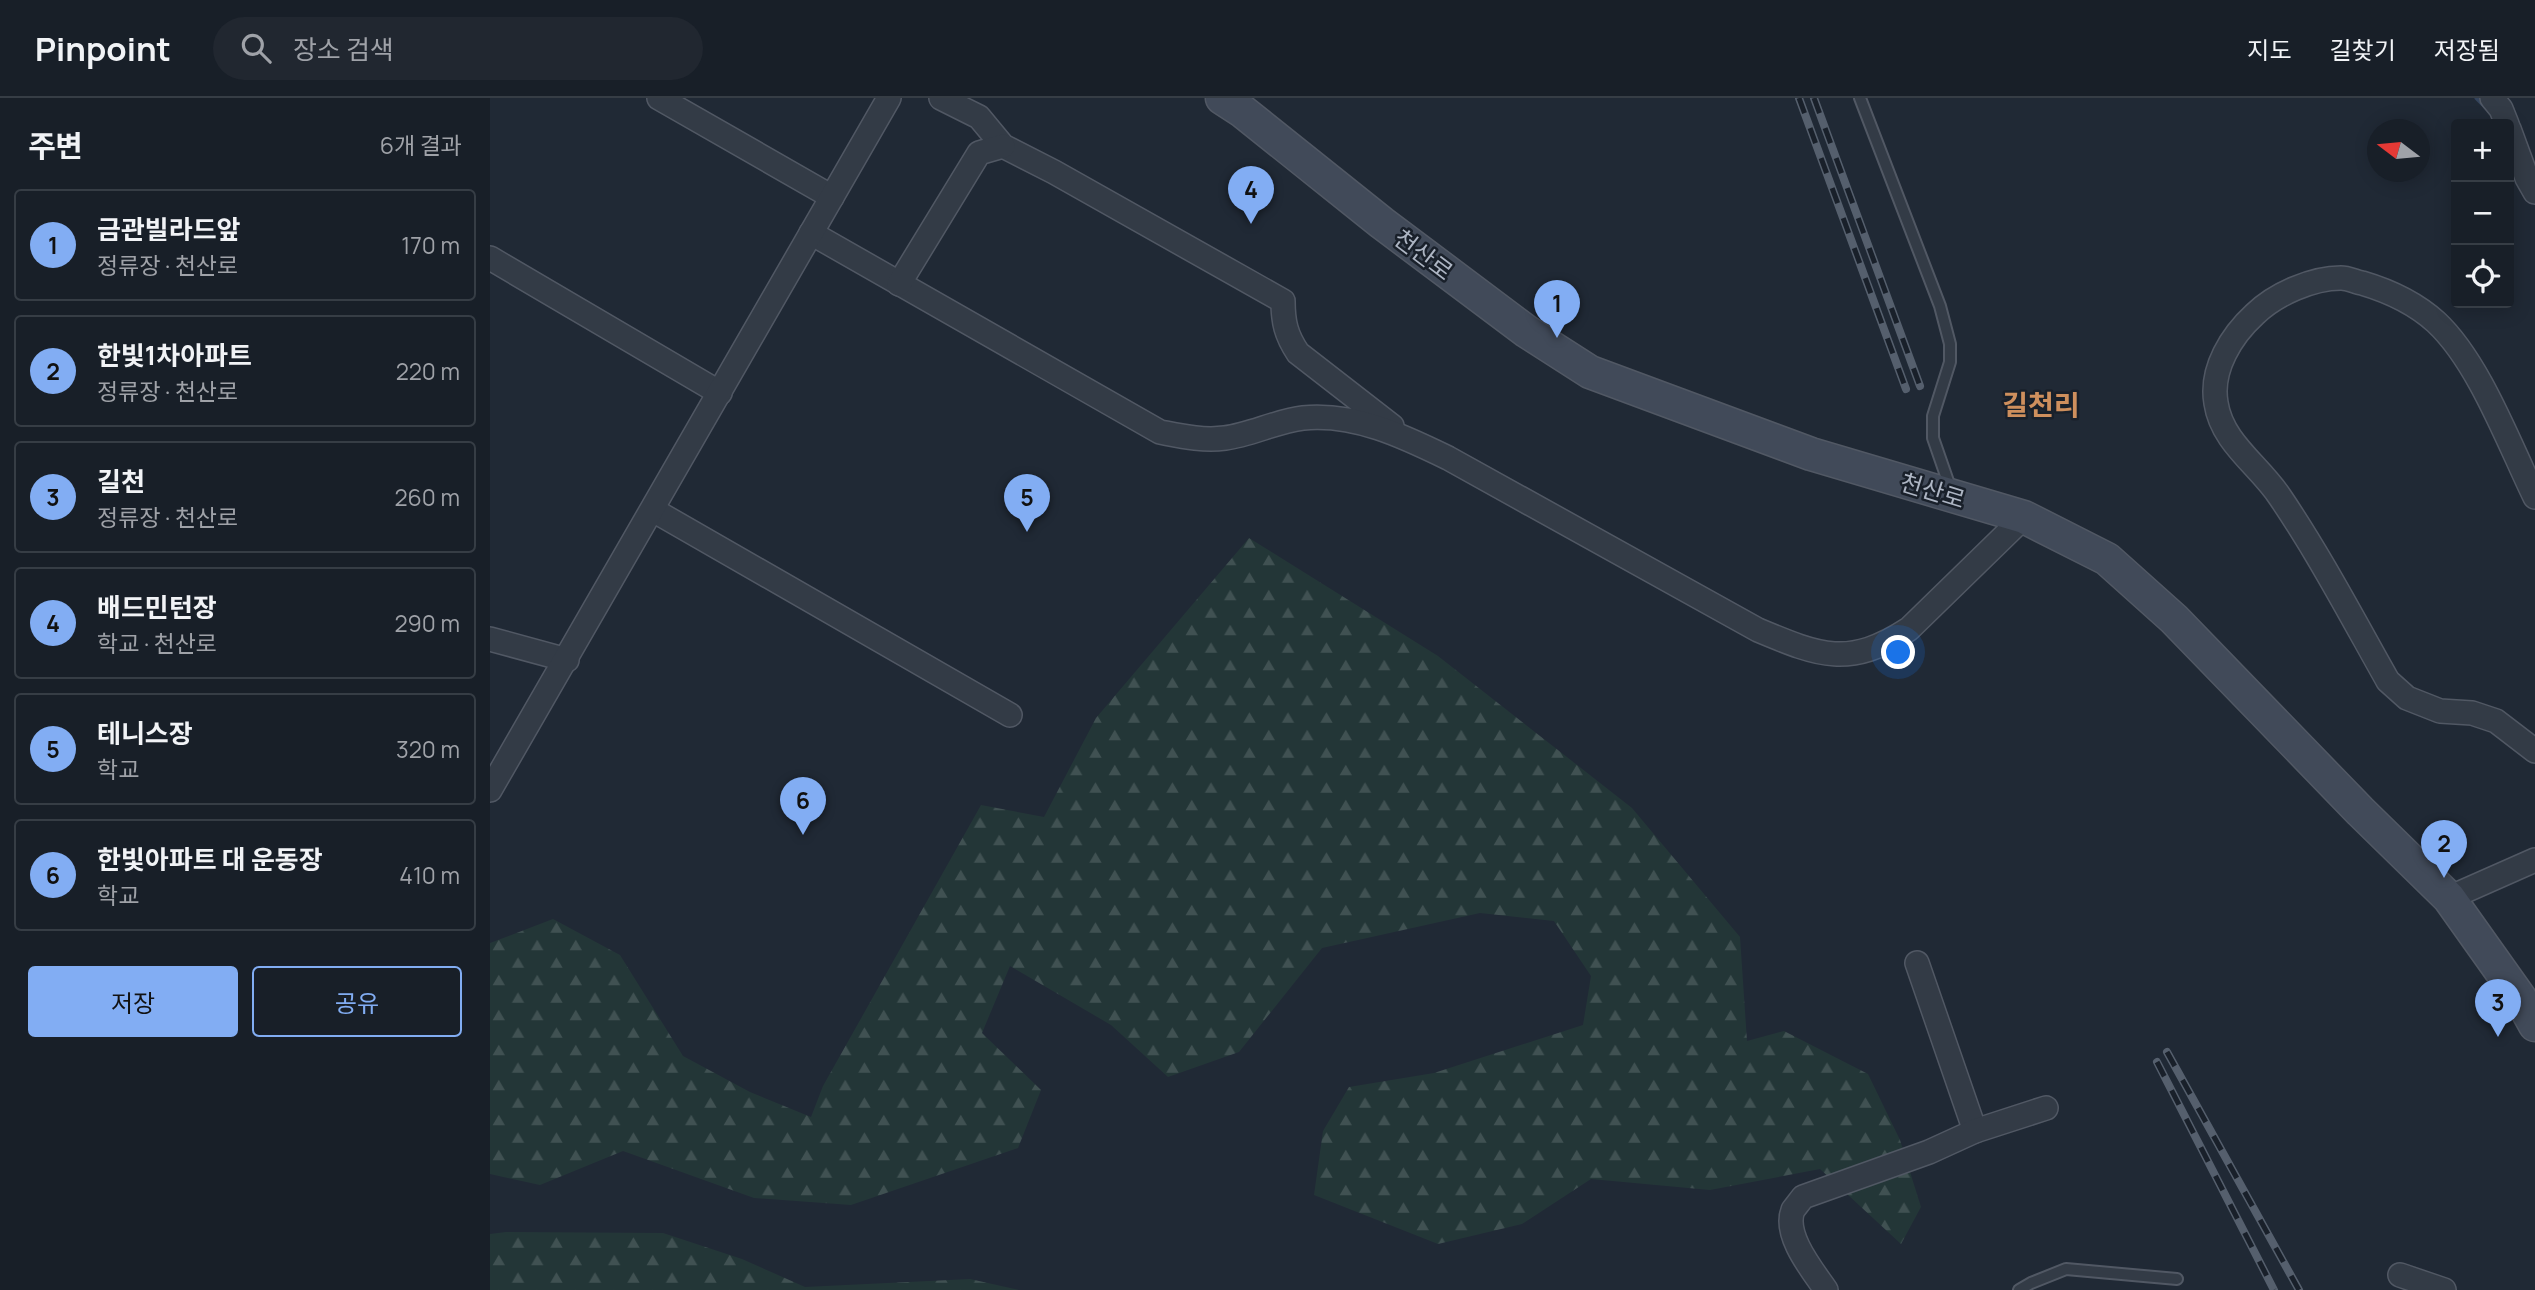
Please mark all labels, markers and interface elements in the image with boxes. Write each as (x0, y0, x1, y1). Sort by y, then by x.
search box (213, 17, 703, 80)
text: Pinpoint (35, 26, 171, 71)
icon: search (237, 29, 275, 67)
text: 장소 검색 (293, 31, 394, 67)
text: 지도 (2247, 33, 2292, 66)
text: 길찾기 (2330, 33, 2396, 66)
text: 저장됨 (2434, 33, 2500, 66)
north arrow (2367, 119, 2430, 182)
map controls (2451, 119, 2514, 308)
button: + (2451, 119, 2514, 182)
text: 주변 (28, 125, 83, 166)
text: 6개 결과 (380, 129, 462, 161)
pin: 4 (1228, 166, 1274, 224)
button: − (2451, 182, 2514, 245)
text: 금관빌라드앞 (97, 211, 241, 247)
street label: 천산로 (1388, 221, 1460, 287)
text: 1 (48, 229, 58, 261)
text: 170 m (401, 229, 460, 261)
button: locate (2451, 245, 2514, 308)
text: 정류장 · 천산로 (97, 249, 238, 281)
pin: 1 (1534, 280, 1580, 338)
text: 한빛1차아파트 (97, 337, 252, 373)
text: 2 (46, 355, 60, 387)
text: 220 m (396, 355, 460, 387)
text: 정류장 · 천산로 (97, 375, 238, 407)
district label: 길천리 (2002, 385, 2080, 423)
text: 길천 (97, 463, 145, 499)
street label: 천산로 (1896, 465, 1970, 515)
pin: 5 (1004, 474, 1050, 532)
text: 3 (46, 481, 60, 513)
text: 260 m (394, 481, 460, 513)
text: 정류장 · 천산로 (97, 501, 238, 533)
text: 배드민턴장 (97, 589, 217, 625)
text: 4 (46, 607, 60, 639)
text: 290 m (394, 607, 460, 639)
text: 학교 · 천산로 (97, 627, 217, 659)
your location (1881, 635, 1915, 669)
text: 테니스장 (97, 715, 193, 751)
text: 5 (46, 733, 60, 765)
text: 320 m (396, 733, 460, 765)
text: 학교 (97, 753, 139, 785)
pin: 6 (780, 777, 826, 835)
pin: 2 (2421, 820, 2467, 878)
text: 한빛아파트 대 운동장 (97, 841, 323, 877)
text: 6 (46, 859, 60, 891)
text: 410 m (399, 859, 460, 891)
text: 학교 (97, 879, 139, 911)
button: 저장 (28, 966, 238, 1037)
button: 공유 (252, 966, 462, 1037)
pin: 3 (2475, 979, 2521, 1037)

